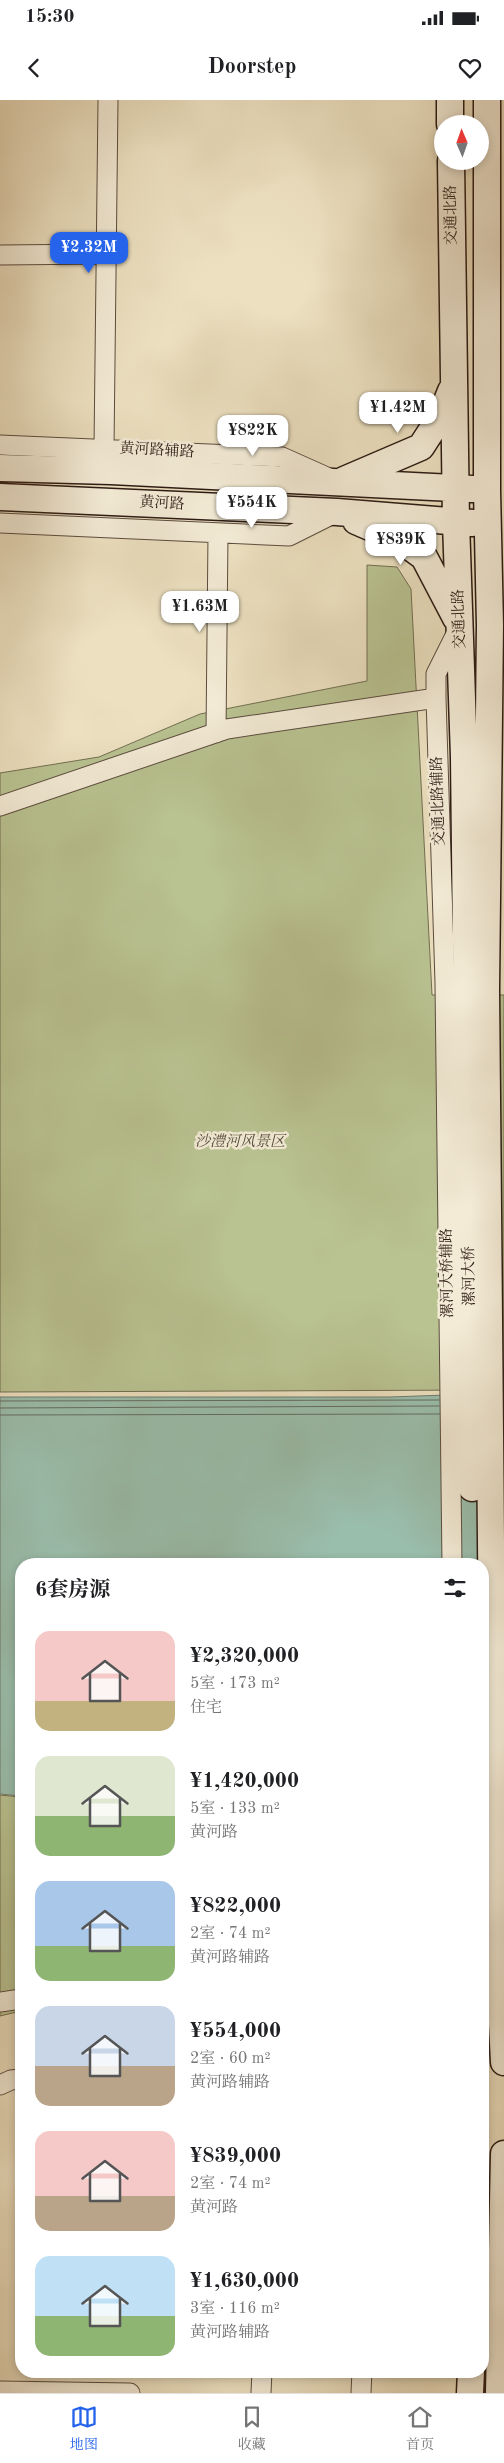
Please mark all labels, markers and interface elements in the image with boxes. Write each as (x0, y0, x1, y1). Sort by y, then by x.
text: 15:30 (25, 8, 74, 27)
icon: back (20, 54, 48, 82)
icon: heart (456, 54, 484, 82)
text: Doorstep (208, 56, 296, 78)
north arrow (434, 115, 489, 170)
map controls (434, 115, 489, 170)
street label: 交通北路 (442, 185, 460, 245)
pin: ¥2.32M (48, 232, 130, 274)
text: ¥2.32M (61, 240, 117, 256)
pin: ¥1.42M (357, 392, 439, 434)
text: ¥1.42M (370, 400, 426, 416)
pin: ¥822K (218, 414, 288, 457)
text: ¥822K (228, 423, 278, 439)
street label: 黄河路辅路 (119, 440, 195, 460)
pin: ¥554K (217, 486, 287, 529)
street label: 黄河路 (139, 493, 185, 513)
text: ¥554K (227, 495, 277, 511)
pin: ¥839K (366, 524, 436, 566)
text: ¥839K (376, 532, 426, 548)
street label: 交通北路 (449, 589, 469, 649)
pin: ¥1.63M (159, 590, 241, 633)
text: ¥1.63M (172, 599, 228, 615)
street label: 交通北路辅路 (428, 756, 448, 846)
park label: 沙澧河风景区 (195, 1133, 287, 1150)
street label: 漯河大桥辅路 (438, 1228, 456, 1318)
street label: 漯河大桥 (460, 1246, 478, 1306)
icon: filters (441, 1574, 469, 1602)
text: 6套房源 (35, 1580, 110, 1601)
text: ¥2,320,000 (190, 1646, 299, 1667)
icon: home (75, 1651, 135, 1711)
text: 5室 · 173 m² (190, 1676, 280, 1692)
text: 住宅 (190, 1700, 222, 1716)
text: ¥1,420,000 (190, 1771, 299, 1792)
icon: home (75, 1776, 135, 1836)
text: 5室 · 133 m² (190, 1801, 280, 1817)
text: 黄河路 (190, 1825, 238, 1841)
text: ¥822,000 (190, 1896, 281, 1917)
icon: home (75, 1901, 135, 1961)
text: 2室 · 74 m² (190, 1926, 271, 1942)
text: 黄河路辅路 (190, 1950, 270, 1966)
text: ¥554,000 (190, 2021, 281, 2042)
icon: home (75, 2026, 135, 2086)
text: 2室 · 60 m² (190, 2051, 271, 2067)
text: 黄河路辅路 (190, 2075, 270, 2091)
text: ¥839,000 (190, 2146, 281, 2167)
icon: home (75, 2151, 135, 2211)
text: 2室 · 74 m² (190, 2176, 271, 2192)
text: 黄河路 (190, 2200, 238, 2216)
text: ¥1,630,000 (190, 2271, 299, 2292)
icon: home (75, 2276, 135, 2336)
text: 3室 · 116 m² (190, 2301, 280, 2317)
text: 黄河路辅路 (190, 2325, 270, 2341)
tab: 地图 (70, 2403, 98, 2454)
tab: 收藏 (238, 2403, 266, 2454)
tab: 首页 (406, 2403, 434, 2454)

